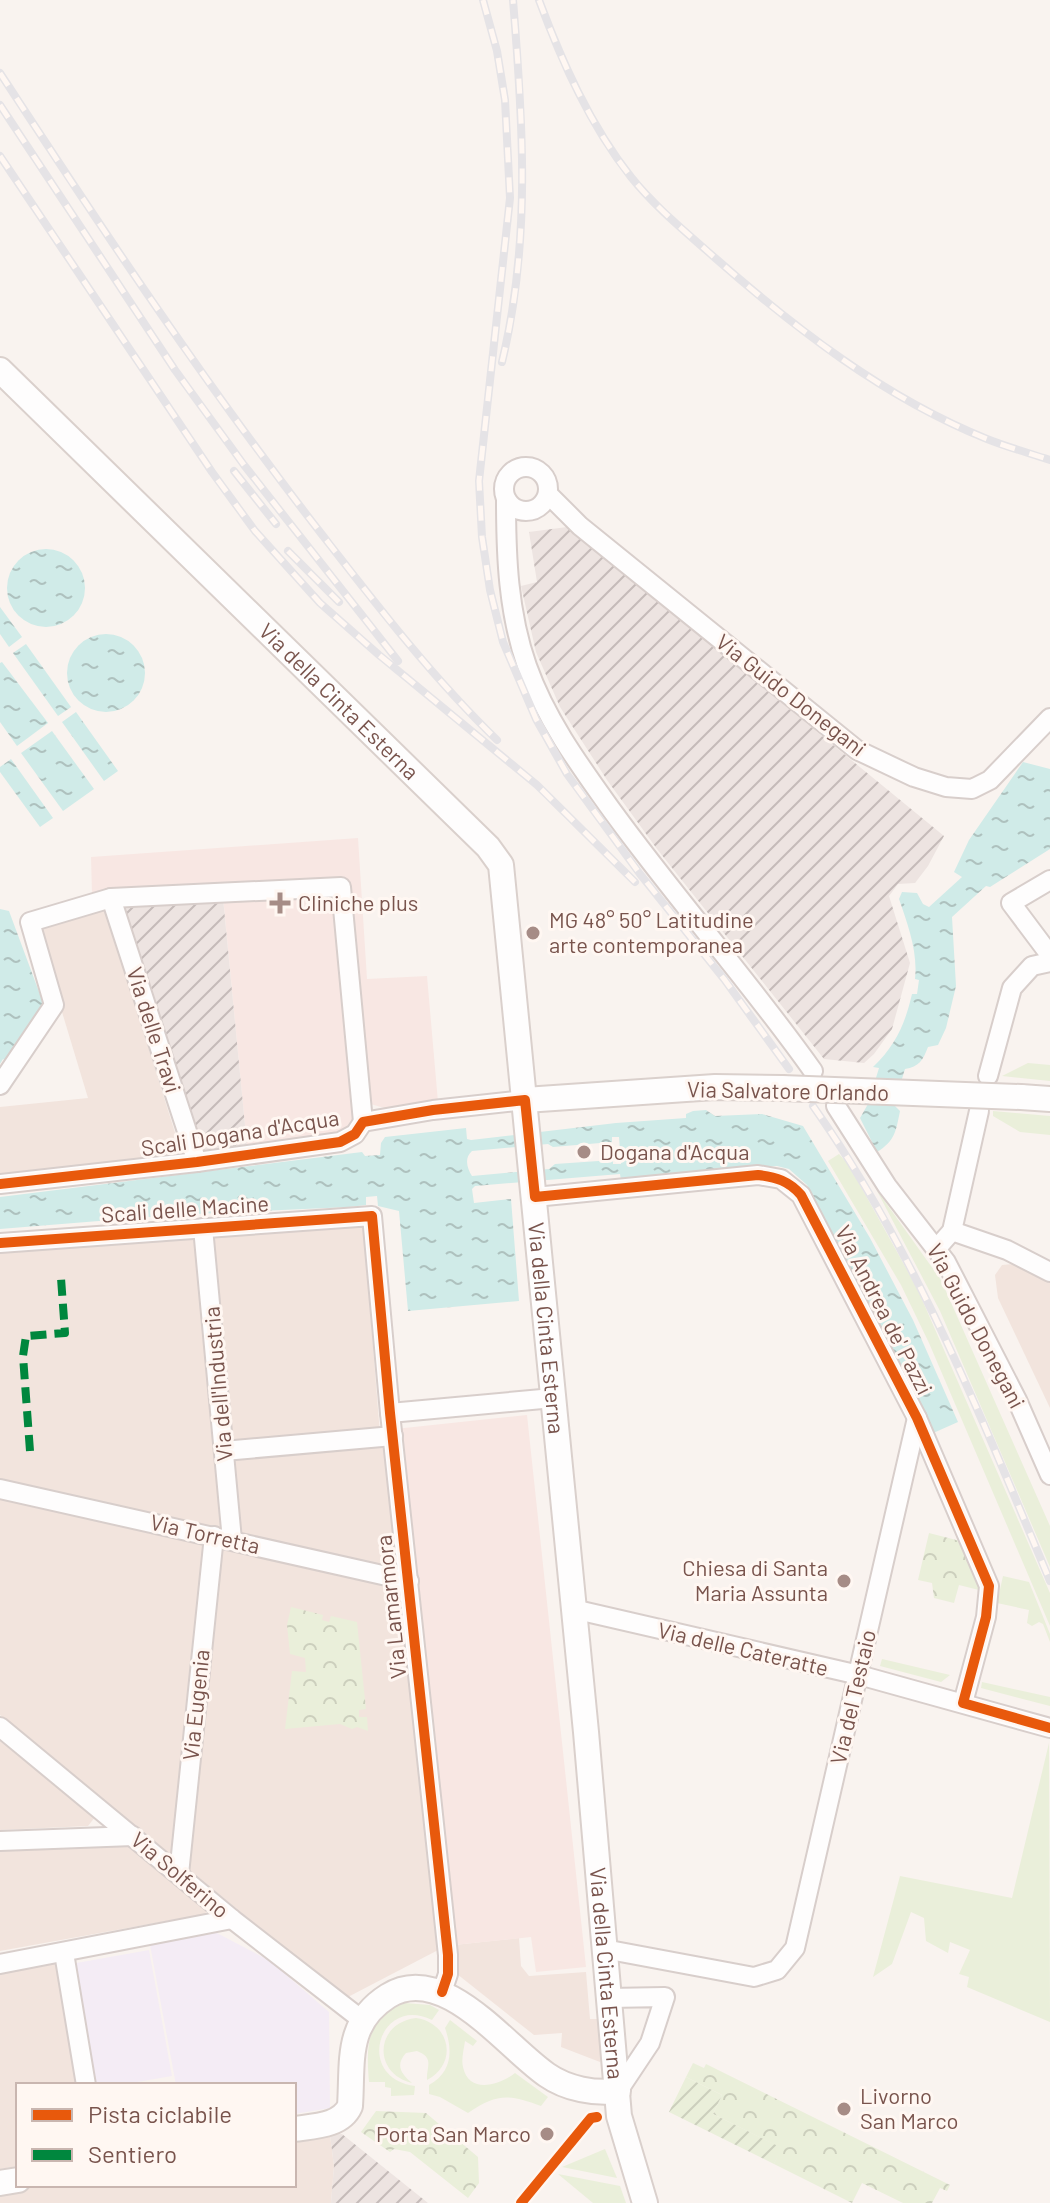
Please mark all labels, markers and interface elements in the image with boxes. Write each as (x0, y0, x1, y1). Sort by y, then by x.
street label: Via della Cinta Esterna (255, 617, 425, 784)
street label: Via Guido Donegani (712, 628, 872, 761)
place label: Cliniche plus (298, 889, 418, 915)
marker: Cliniche plus (269, 892, 291, 914)
place label: MG 48° 50° Latitudine arte contemporanea (549, 906, 754, 957)
marker: MG 48° 50° Latitudine arte contemporanea (524, 924, 542, 942)
street label: Via delle Travi (122, 964, 188, 1096)
street label: Via Salvatore Orlando (687, 1075, 889, 1105)
street label: Scali Dogana d'Acqua (139, 1104, 341, 1160)
place label: Dogana d'Acqua (600, 1138, 749, 1164)
marker: Dogana d'Acqua (575, 1143, 593, 1161)
street label: Scali delle Macine (100, 1189, 270, 1227)
street label: Via della Cinta Esterna (524, 1221, 571, 1435)
street label: Via Andrea de' Pazzi (831, 1221, 939, 1399)
street label: Via Guido Donegani (922, 1239, 1031, 1412)
street label: Via dell'Industria (197, 1305, 237, 1463)
street label: Via Torretta (148, 1508, 263, 1558)
street label: Via Lamarmora (370, 1534, 410, 1680)
place label: Chiesa di Santa Maria Assunta (682, 1554, 828, 1605)
marker: Chiesa di Santa Maria Assunta (835, 1572, 853, 1590)
street label: Via delle Cateratte (655, 1616, 831, 1680)
street label: Via del Testaio (824, 1627, 880, 1767)
street label: Via Eugenia (176, 1648, 214, 1762)
street label: Via Solferino (126, 1826, 235, 1923)
street label: Via della Cinta Esterna (586, 1866, 630, 2080)
place label: Livorno San Marco (860, 2082, 959, 2133)
legend (16, 2083, 296, 2187)
text: Pista ciclabile (88, 2099, 232, 2128)
marker: Livorno San Marco (835, 2100, 853, 2118)
place label: Porta San Marco (376, 2120, 531, 2146)
marker: Porta San Marco (538, 2125, 556, 2143)
text: Sentiero (88, 2139, 177, 2168)

